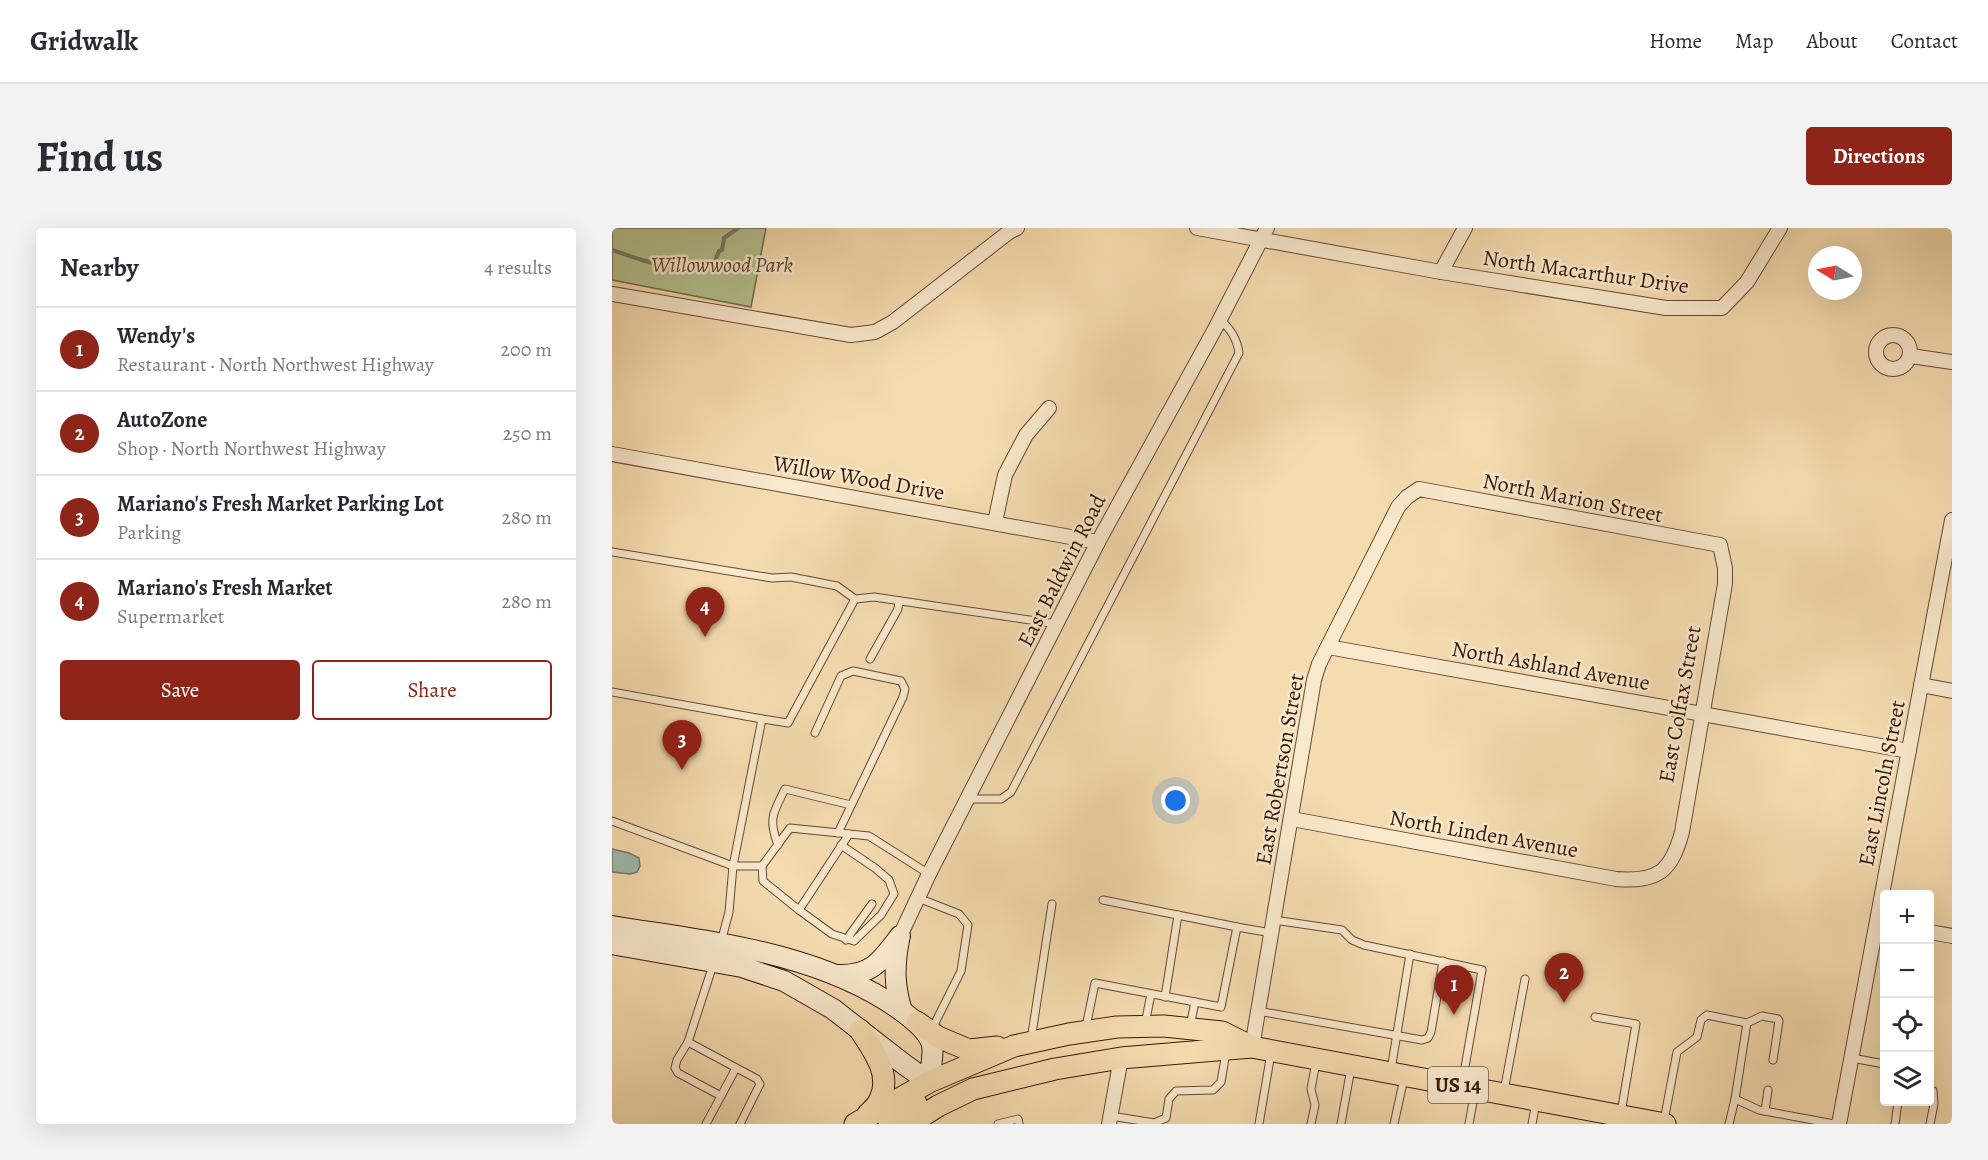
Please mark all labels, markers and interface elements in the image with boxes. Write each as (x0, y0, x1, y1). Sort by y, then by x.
text: Gridwalk (30, 22, 138, 60)
text: Home (1649, 27, 1702, 55)
text: Map (1735, 27, 1773, 55)
text: About (1806, 27, 1858, 55)
text: Contact (1891, 27, 1958, 55)
button: Directions (1806, 127, 1952, 185)
text: Find us (36, 128, 163, 185)
street label: North Macarthur Drive (1481, 243, 1691, 301)
north arrow (1808, 246, 1862, 300)
text: Nearby (60, 250, 139, 285)
park label: Willowwood Park (651, 250, 793, 280)
text: 4 results (484, 254, 552, 281)
text: Wendy's (117, 321, 195, 351)
text: 1 (76, 336, 83, 363)
text: 200 m (501, 336, 552, 363)
text: Restaurant · North Northwest Highway (117, 351, 434, 378)
text: AutoZone (117, 405, 207, 435)
text: 2 (75, 420, 84, 447)
text: 250 m (503, 420, 552, 447)
text: Shop · North Northwest Highway (117, 435, 386, 462)
street label: Willow Wood Drive (770, 448, 947, 508)
street label: North Marion Street (1480, 466, 1665, 530)
text: Mariano's Fresh Market Parking Lot (117, 489, 444, 519)
street label: East Baldwin Road (1010, 489, 1113, 652)
text: 3 (75, 504, 84, 531)
text: 280 m (502, 504, 552, 531)
text: Parking (117, 519, 181, 546)
text: Mariano's Fresh Market (117, 573, 333, 603)
text: 4 (75, 588, 84, 615)
text: 280 m (502, 588, 552, 615)
pin: 4 (686, 588, 724, 637)
text: Supermarket (117, 603, 224, 630)
street label: East Colfax Street (1651, 623, 1709, 785)
street label: North Ashland Avenue (1449, 634, 1652, 698)
button: Save (60, 660, 300, 720)
button: Share (312, 660, 552, 720)
street label: East Robertson Street (1248, 671, 1312, 867)
street label: East Lincoln Street (1851, 698, 1913, 869)
pin: 3 (662, 720, 702, 770)
your location (1161, 786, 1190, 815)
street label: North Linden Avenue (1387, 803, 1581, 865)
map controls (1880, 890, 1934, 1106)
button: + (1880, 890, 1934, 944)
button: − (1880, 944, 1934, 998)
pin: 2 (1544, 954, 1584, 1003)
pin: 1 (1434, 966, 1474, 1015)
button: locate (1880, 998, 1934, 1052)
button: layers (1880, 1052, 1934, 1106)
road number: US 14 (1428, 1067, 1488, 1103)

